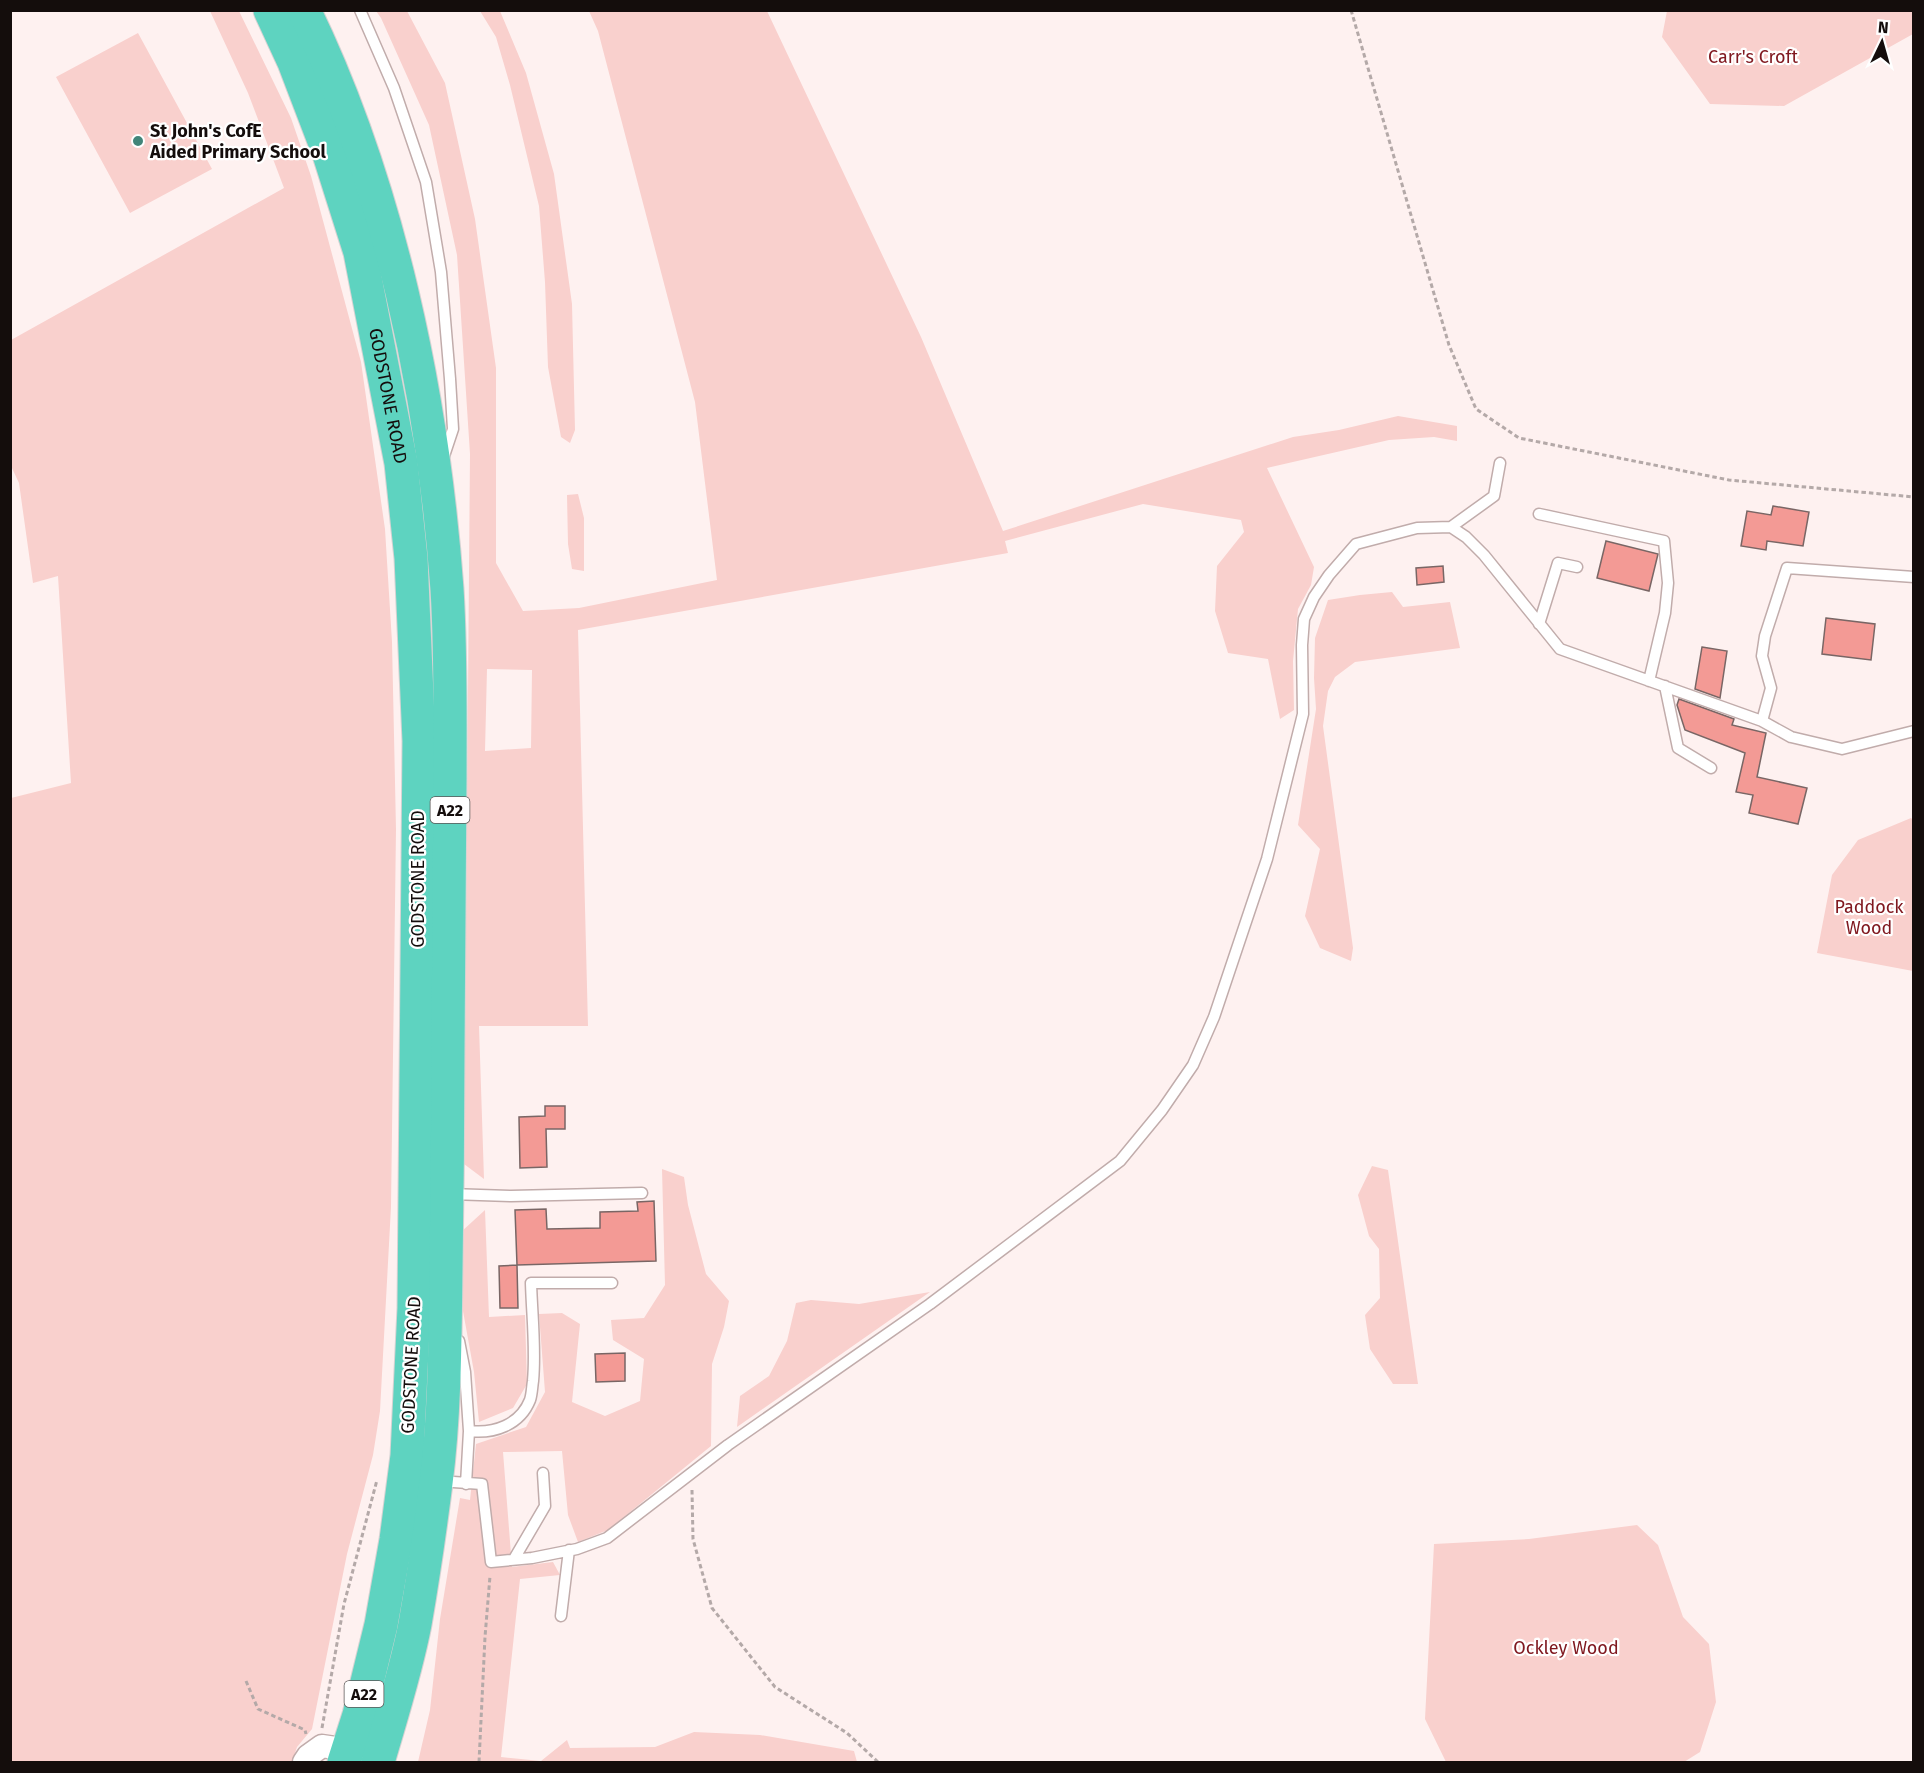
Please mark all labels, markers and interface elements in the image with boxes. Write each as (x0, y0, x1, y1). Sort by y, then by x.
north arrow (1852, 12, 1912, 72)
text: N (1877, 18, 1889, 37)
park label: Carr's Croft (1708, 46, 1798, 68)
place label: St John's CofE Aided Primary School (149, 120, 326, 163)
marker: St John's CofE Aided Primary School (131, 134, 145, 148)
street label: GODSTONE ROAD (364, 326, 412, 465)
road number: A22 (430, 797, 470, 823)
street label: GODSTONE ROAD (407, 810, 429, 948)
park label: Paddock Wood (1834, 896, 1904, 939)
street label: GODSTONE ROAD (396, 1296, 426, 1434)
park label: Ockley Wood (1513, 1637, 1619, 1659)
road number: A22 (344, 1681, 384, 1707)

